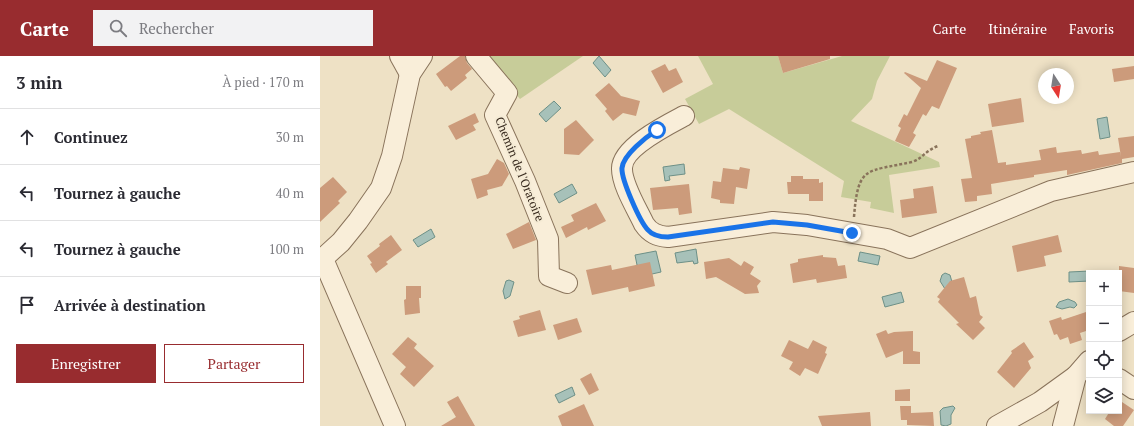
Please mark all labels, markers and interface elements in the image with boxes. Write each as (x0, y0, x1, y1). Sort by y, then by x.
search box (93, 10, 373, 46)
text: Carte (20, 16, 69, 41)
icon: search (107, 17, 129, 39)
text: Rechercher (139, 18, 214, 38)
text: Carte (933, 19, 966, 38)
text: Itinéraire (988, 19, 1047, 38)
text: Favoris (1069, 19, 1114, 38)
north arrow (1038, 68, 1074, 104)
text: 3 min (16, 71, 63, 94)
text: À pied · 170 m (223, 73, 304, 91)
street label: Chemin de l'Oratoire (492, 115, 548, 223)
route start (648, 121, 666, 139)
icon: ahead (16, 126, 38, 148)
text: Continuez (54, 127, 128, 147)
text: 30 m (276, 128, 304, 146)
icon: left (16, 182, 38, 204)
text: Tournez à gauche (54, 183, 181, 203)
text: 40 m (276, 184, 304, 202)
route end (843, 224, 861, 242)
icon: left (16, 238, 38, 260)
text: Tournez à gauche (54, 239, 181, 259)
text: 100 m (269, 240, 304, 258)
map controls (1086, 270, 1122, 414)
button: + (1086, 270, 1122, 306)
icon: arrive (16, 294, 38, 316)
text: Arrivée à destination (54, 295, 206, 315)
button: − (1086, 306, 1122, 342)
button: locate (1086, 342, 1122, 378)
button: Enregistrer (16, 344, 156, 383)
button: Partager (164, 344, 304, 383)
button: layers (1086, 378, 1122, 414)

